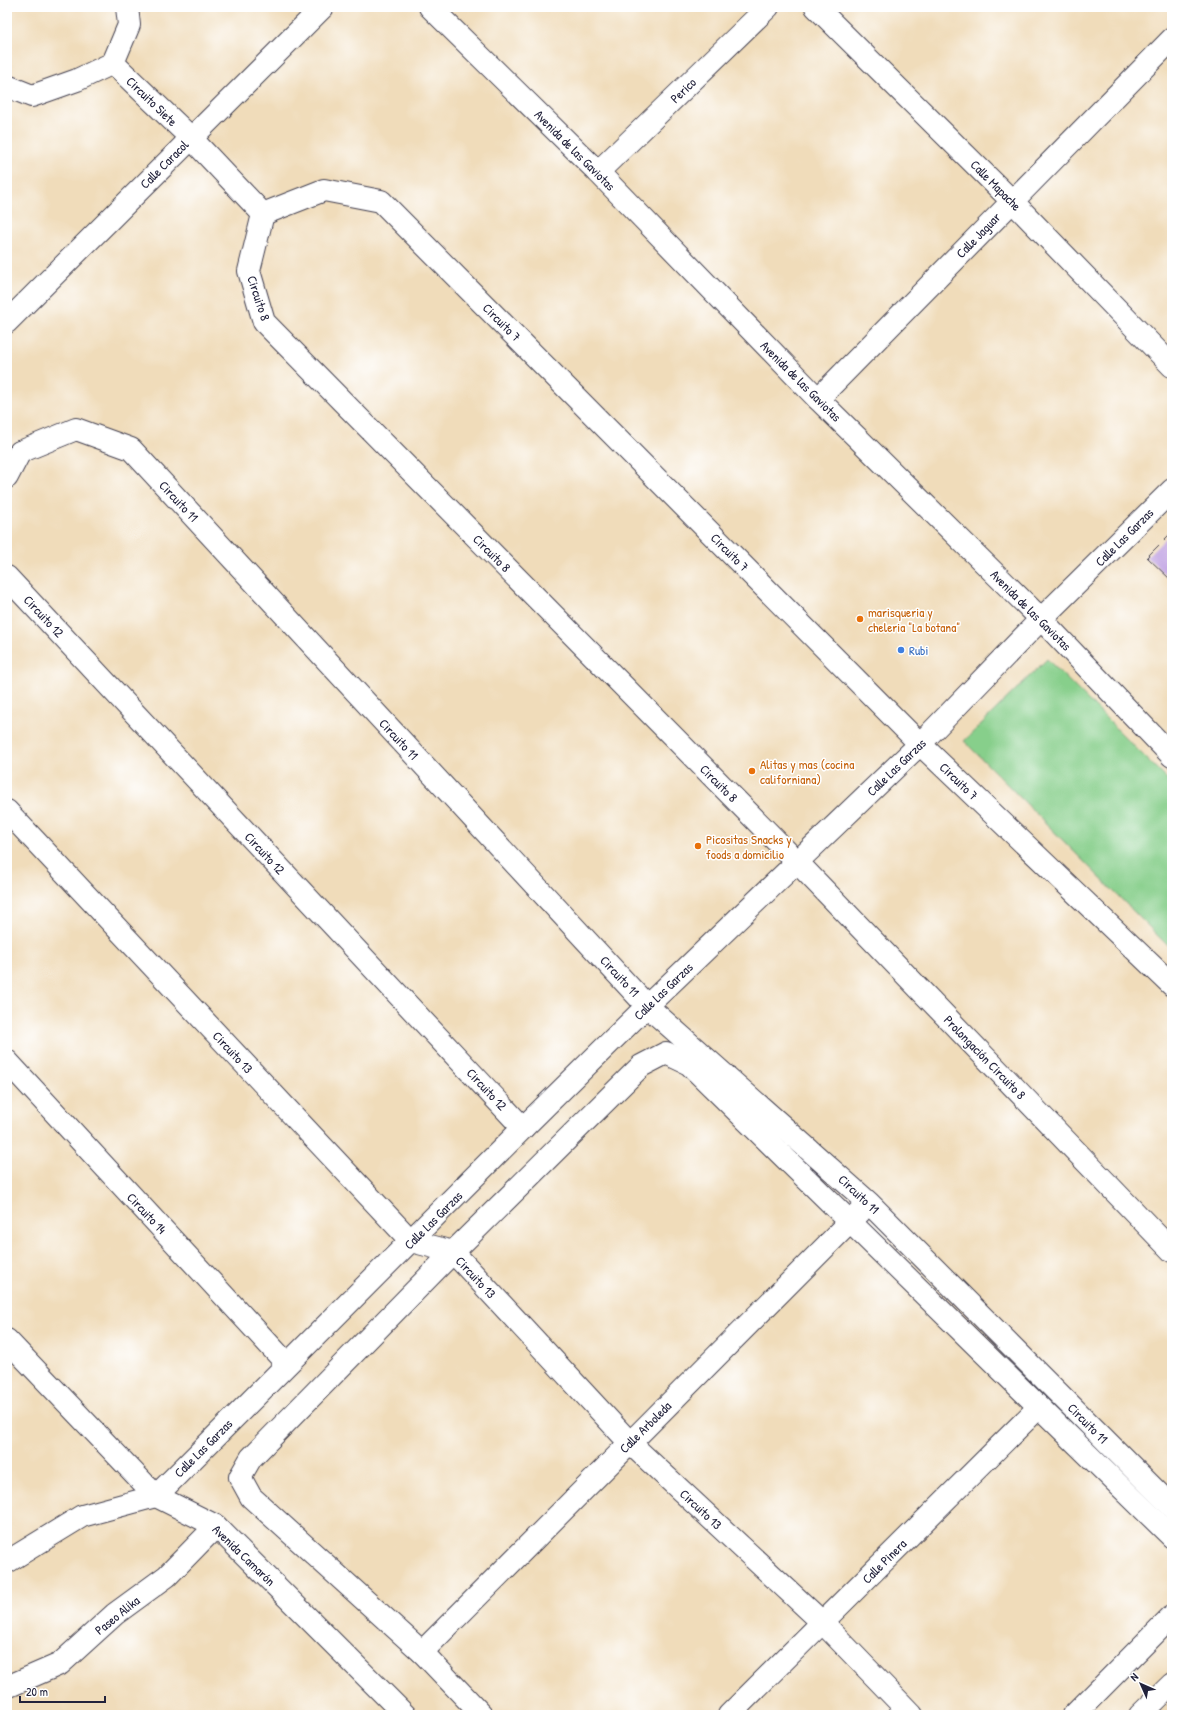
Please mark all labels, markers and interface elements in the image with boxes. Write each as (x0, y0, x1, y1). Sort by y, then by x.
street label: Circuito Siete (123, 72, 181, 130)
street label: Perico (666, 73, 700, 107)
street label: Avenida de las Gaviotas (531, 106, 619, 194)
street label: Calle Caracol (136, 135, 193, 192)
street label: Calle Mapache (967, 156, 1025, 214)
street label: Calle Jaguar (952, 208, 1004, 262)
street label: Circuito 8 (243, 273, 275, 323)
street label: Circuito 7 (479, 299, 525, 345)
street label: Avenida de las Gaviotas (757, 337, 845, 425)
street label: Circuito 11 (155, 476, 203, 526)
street label: Calle Las Garzas (1091, 504, 1157, 570)
street label: Circuito 7 (707, 529, 753, 575)
street label: Circuito 8 (469, 530, 515, 576)
street label: Avenida de las Gaviotas (987, 566, 1075, 654)
street label: Circuito 12 (20, 591, 68, 641)
place label: marisqueria y cheleria "La botana" (868, 603, 960, 636)
marker: marisqueria y cheleria "La botana" (855, 614, 865, 624)
place label: Rubi (909, 641, 928, 659)
marker: Rubi (896, 645, 906, 655)
street label: Circuito 11 (375, 714, 423, 764)
street label: Calle Las Garzas (862, 734, 930, 800)
place label: Alitas y mas (cocina californiana) (760, 755, 854, 788)
street label: Circuito 7 (936, 758, 982, 804)
street label: Circuito 8 (696, 760, 742, 806)
marker: Alitas y mas (cocina californiana) (747, 766, 757, 776)
street label: Circuito 12 (241, 828, 289, 878)
place label: Picositas Snacks y foods a domicilio (706, 830, 792, 863)
marker: Picositas Snacks y foods a domicilio (693, 841, 703, 851)
street label: Circuito 11 (596, 951, 644, 1001)
street label: Calle Las Garzas (629, 958, 697, 1024)
street label: Prolongación Circuito 8 (940, 1011, 1030, 1103)
street label: Circuito 13 (209, 1027, 257, 1077)
street label: Circuito 12 (463, 1064, 511, 1114)
street label: Circuito 11 (834, 1170, 884, 1218)
street label: Calle Las Garzas (400, 1187, 466, 1253)
street label: Circuito 14 (123, 1188, 171, 1238)
street label: Circuito 13 (452, 1252, 500, 1302)
street label: Calle Arboleda (615, 1397, 675, 1457)
street label: Circuito 11 (1064, 1399, 1112, 1447)
street label: Calle Las Garzas (170, 1415, 236, 1481)
street label: Circuito 13 (676, 1485, 726, 1533)
street label: Avenida Camarón (209, 1520, 279, 1590)
street label: Calle Pinera (858, 1535, 910, 1587)
street label: Paseo Alika (91, 1591, 143, 1639)
north arrow (1121, 1664, 1161, 1704)
text: N (1127, 1670, 1141, 1684)
scale bar (20, 1678, 105, 1704)
text: 20 m (26, 1683, 48, 1700)

